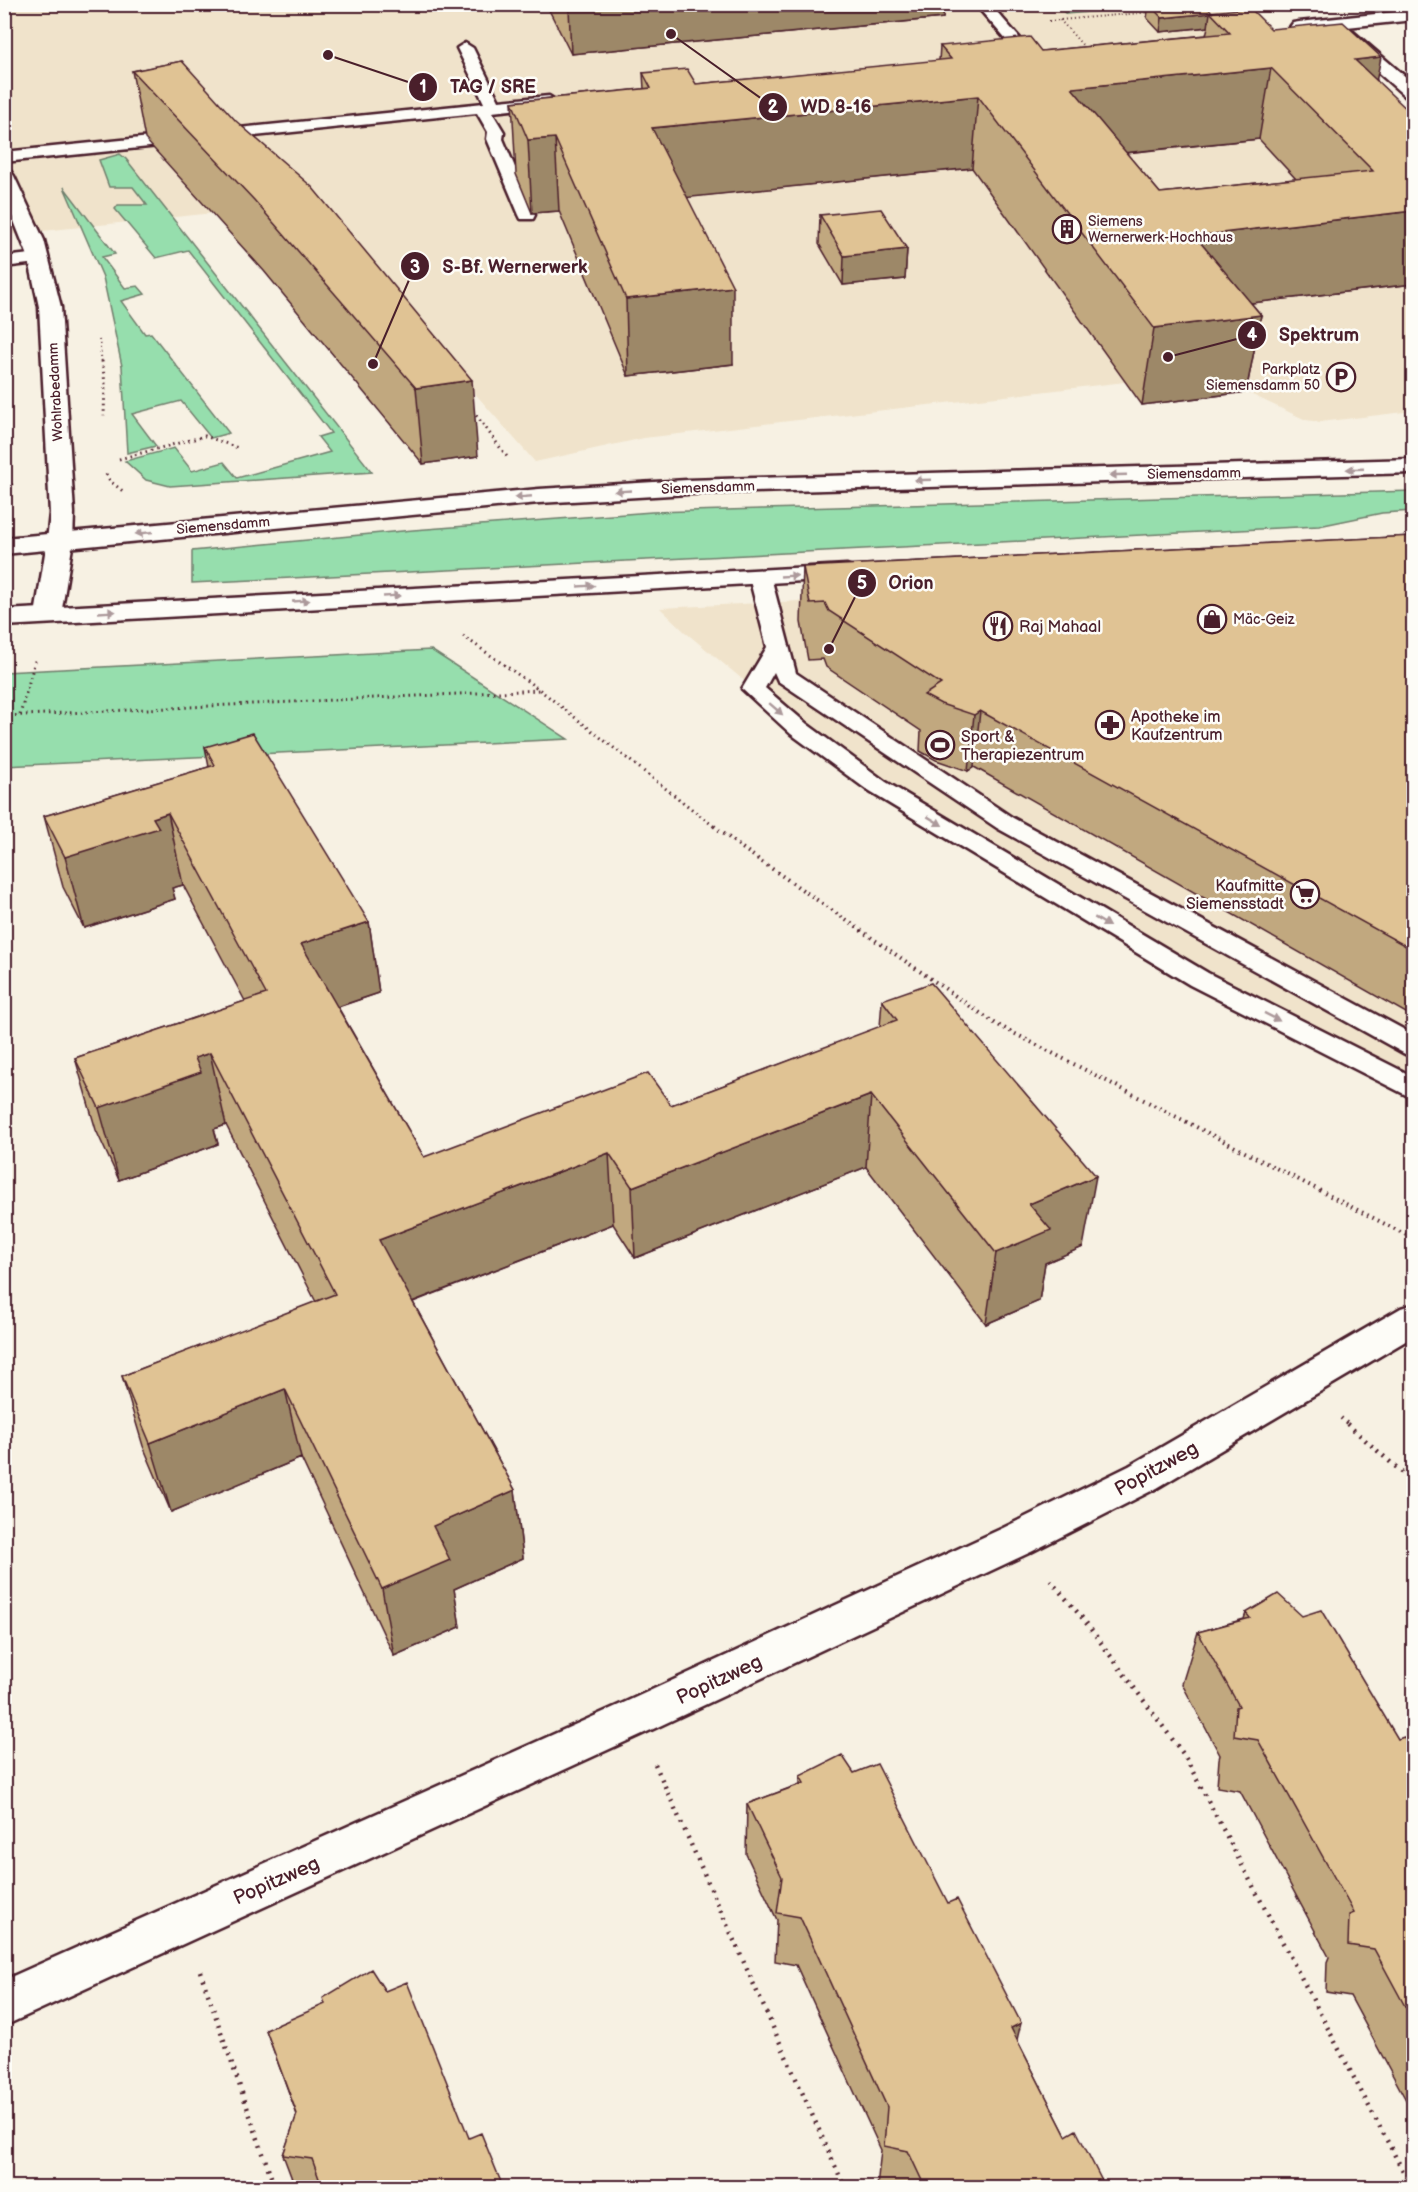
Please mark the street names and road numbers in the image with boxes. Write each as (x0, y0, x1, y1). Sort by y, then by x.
street label: Wohlrabedamm (44, 342, 67, 442)
street label: Siemensdamm (1147, 464, 1241, 483)
street label: Siemensdamm (661, 477, 755, 498)
street label: Siemensdamm (176, 513, 271, 538)
street label: Popitzweg (1111, 1436, 1202, 1502)
street label: Popitzweg (673, 1650, 766, 1710)
street label: Popitzweg (230, 1851, 323, 1911)

